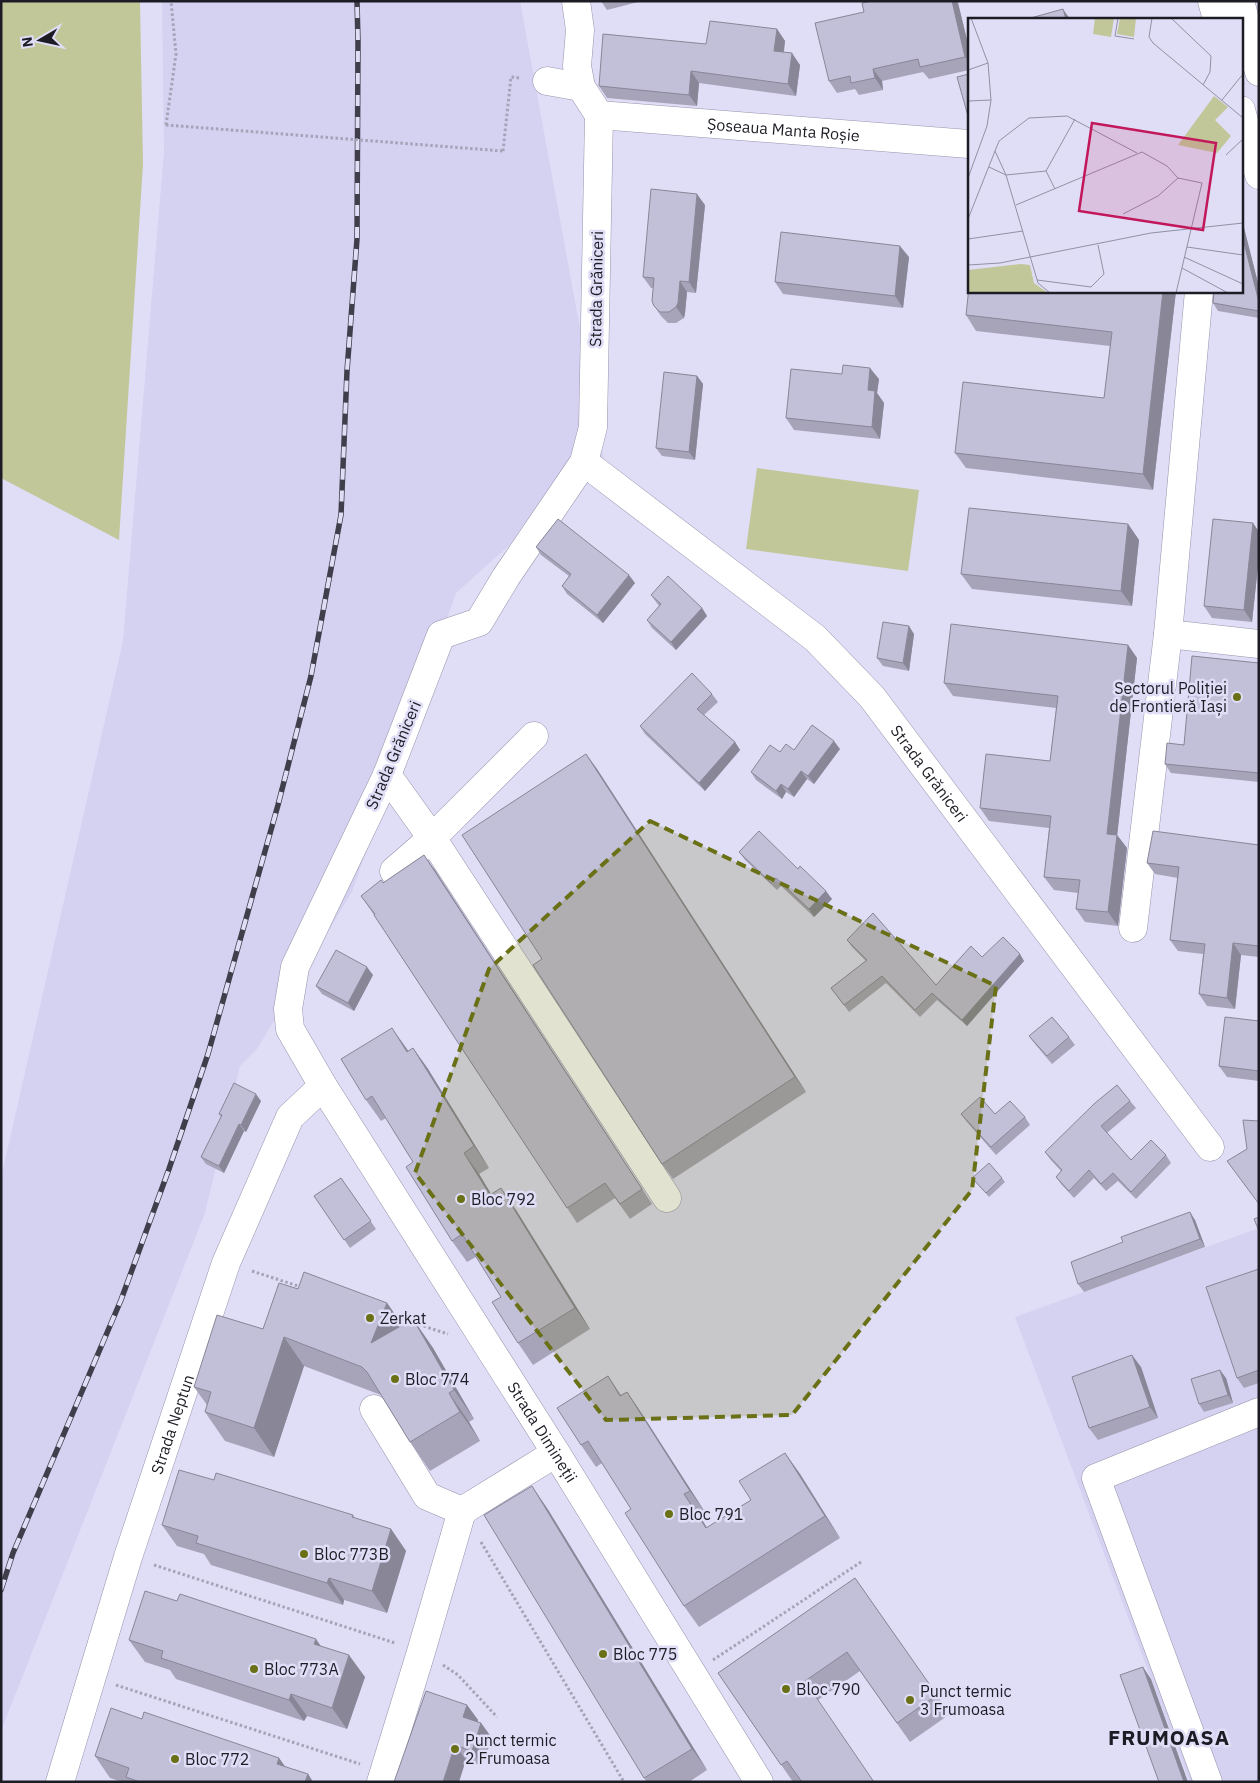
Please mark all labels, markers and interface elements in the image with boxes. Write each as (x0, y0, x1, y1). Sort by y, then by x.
north arrow (15, 15, 65, 65)
inset map (968, 18, 1242, 292)
text: N (17, 36, 37, 48)
street label: Șoseaua Manta Roșie (706, 114, 861, 145)
street label: Strada Grăniceri (585, 231, 607, 347)
place label: Sectorul Poliției de Frontieră Iași (1109, 678, 1227, 716)
marker: Sectorul Poliției de Frontieră Iași (1231, 691, 1243, 703)
street label: Strada Grăniceri (361, 698, 425, 812)
street label: Strada Grăniceri (887, 721, 972, 826)
place label: Bloc 792 (471, 1189, 535, 1209)
marker: Bloc 792 (455, 1193, 467, 1205)
place label: Zerkat (380, 1308, 426, 1328)
marker: Zerkat (364, 1312, 376, 1324)
place label: Bloc 774 (405, 1369, 469, 1389)
street label: Strada Neptun (146, 1372, 198, 1477)
marker: Bloc 774 (389, 1373, 401, 1385)
street label: Strada Dimineții (503, 1378, 582, 1486)
place label: Bloc 791 (679, 1504, 743, 1524)
marker: Bloc 791 (663, 1508, 675, 1520)
place label: Bloc 773B (314, 1544, 389, 1564)
marker: Bloc 773B (298, 1548, 310, 1560)
place label: Bloc 775 (613, 1644, 677, 1664)
marker: Bloc 775 (597, 1648, 609, 1660)
place label: Bloc 773A (264, 1659, 339, 1679)
marker: Bloc 773A (248, 1663, 260, 1675)
place label: Bloc 790 (796, 1679, 860, 1699)
place label: Punct termic 3 Frumoasa (920, 1681, 1012, 1719)
marker: Bloc 790 (780, 1683, 792, 1695)
marker: Punct termic 3 Frumoasa (904, 1694, 916, 1706)
district label: FRUMOASA (1108, 1723, 1230, 1751)
place label: Punct termic 2 Frumoasa (465, 1730, 557, 1768)
marker: Punct termic 2 Frumoasa (449, 1743, 461, 1755)
place label: Bloc 772 (185, 1749, 249, 1769)
marker: Bloc 772 (169, 1753, 181, 1765)

